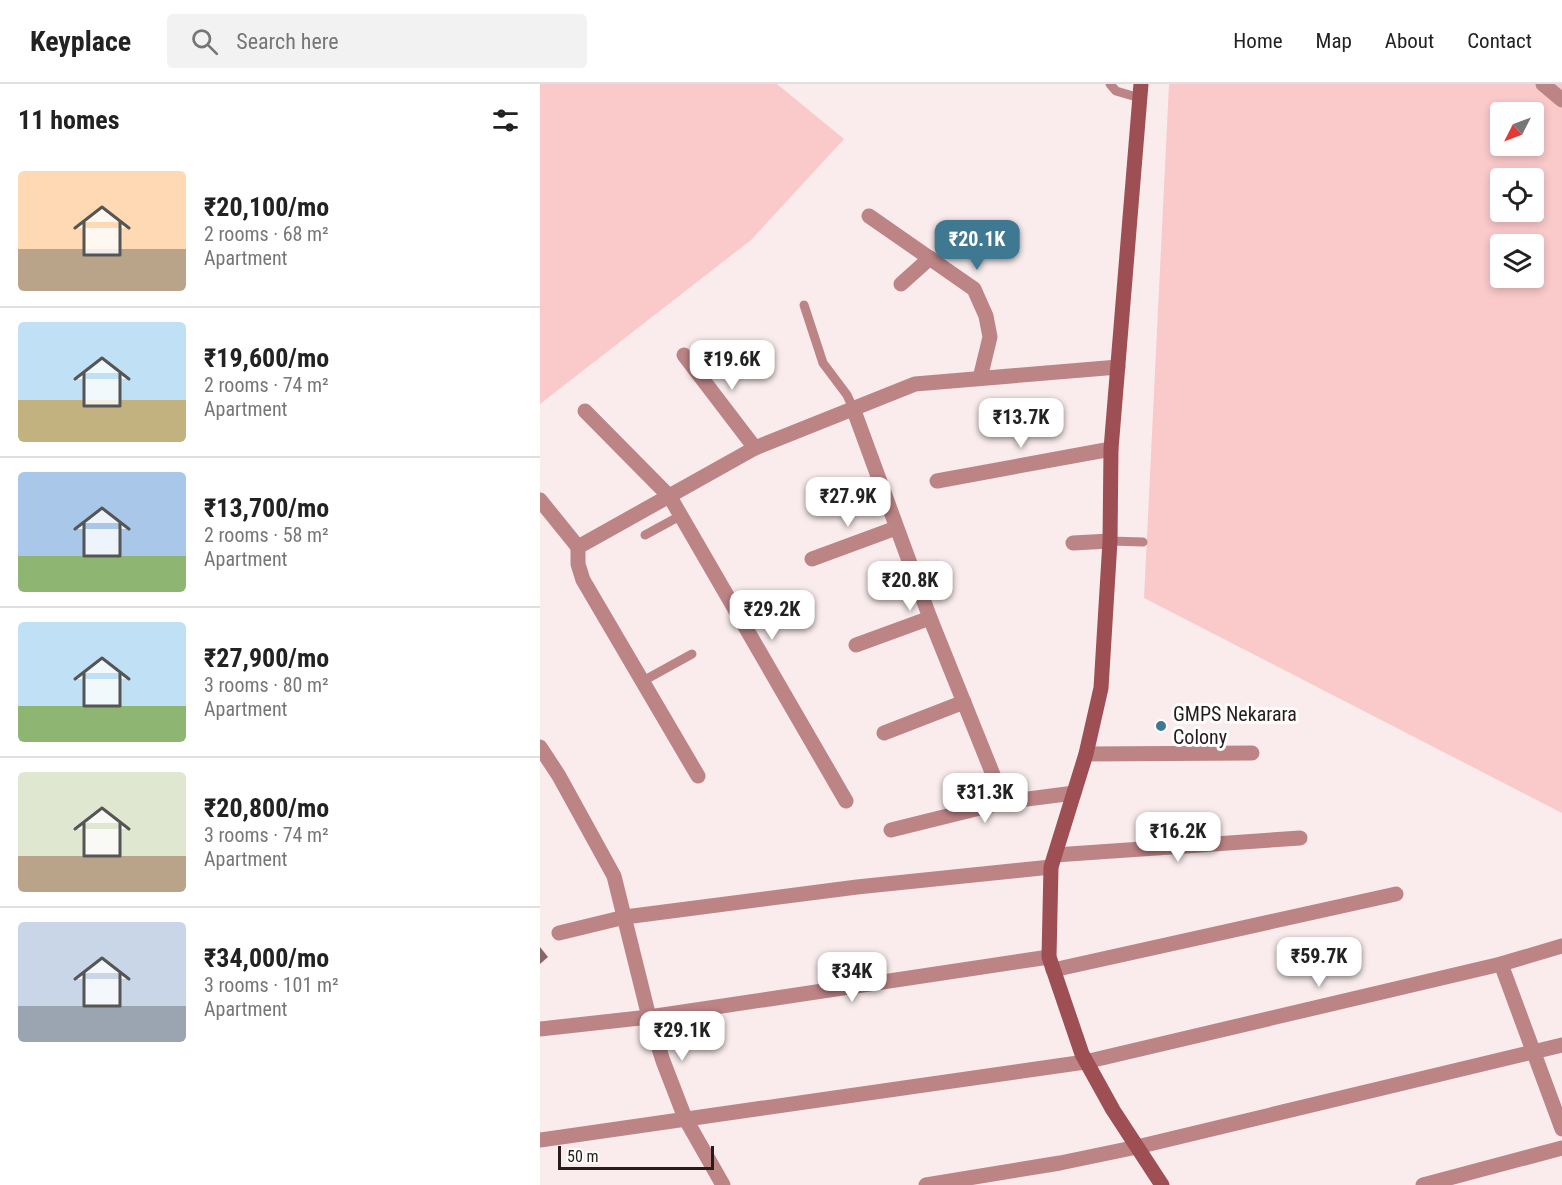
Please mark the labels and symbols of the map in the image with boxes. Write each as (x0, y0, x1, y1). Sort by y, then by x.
north arrow (1490, 102, 1544, 156)
pin: ₹20.1K (928, 220, 1026, 271)
pin: ₹19.6K (683, 340, 781, 391)
pin: ₹13.7K (972, 398, 1070, 449)
pin: ₹27.9K (799, 477, 897, 528)
pin: ₹20.8K (861, 561, 959, 612)
pin: ₹29.2K (723, 590, 821, 641)
place label: GMPS Nekarara Colony (1173, 702, 1297, 749)
marker: GMPS Nekarara Colony (1154, 719, 1168, 733)
pin: ₹31.3K (936, 773, 1034, 824)
pin: ₹16.2K (1129, 812, 1227, 863)
pin: ₹59.7K (1270, 937, 1368, 988)
pin: ₹34K (816, 952, 888, 1003)
pin: ₹29.1K (633, 1011, 731, 1062)
scale bar (558, 1143, 714, 1170)

